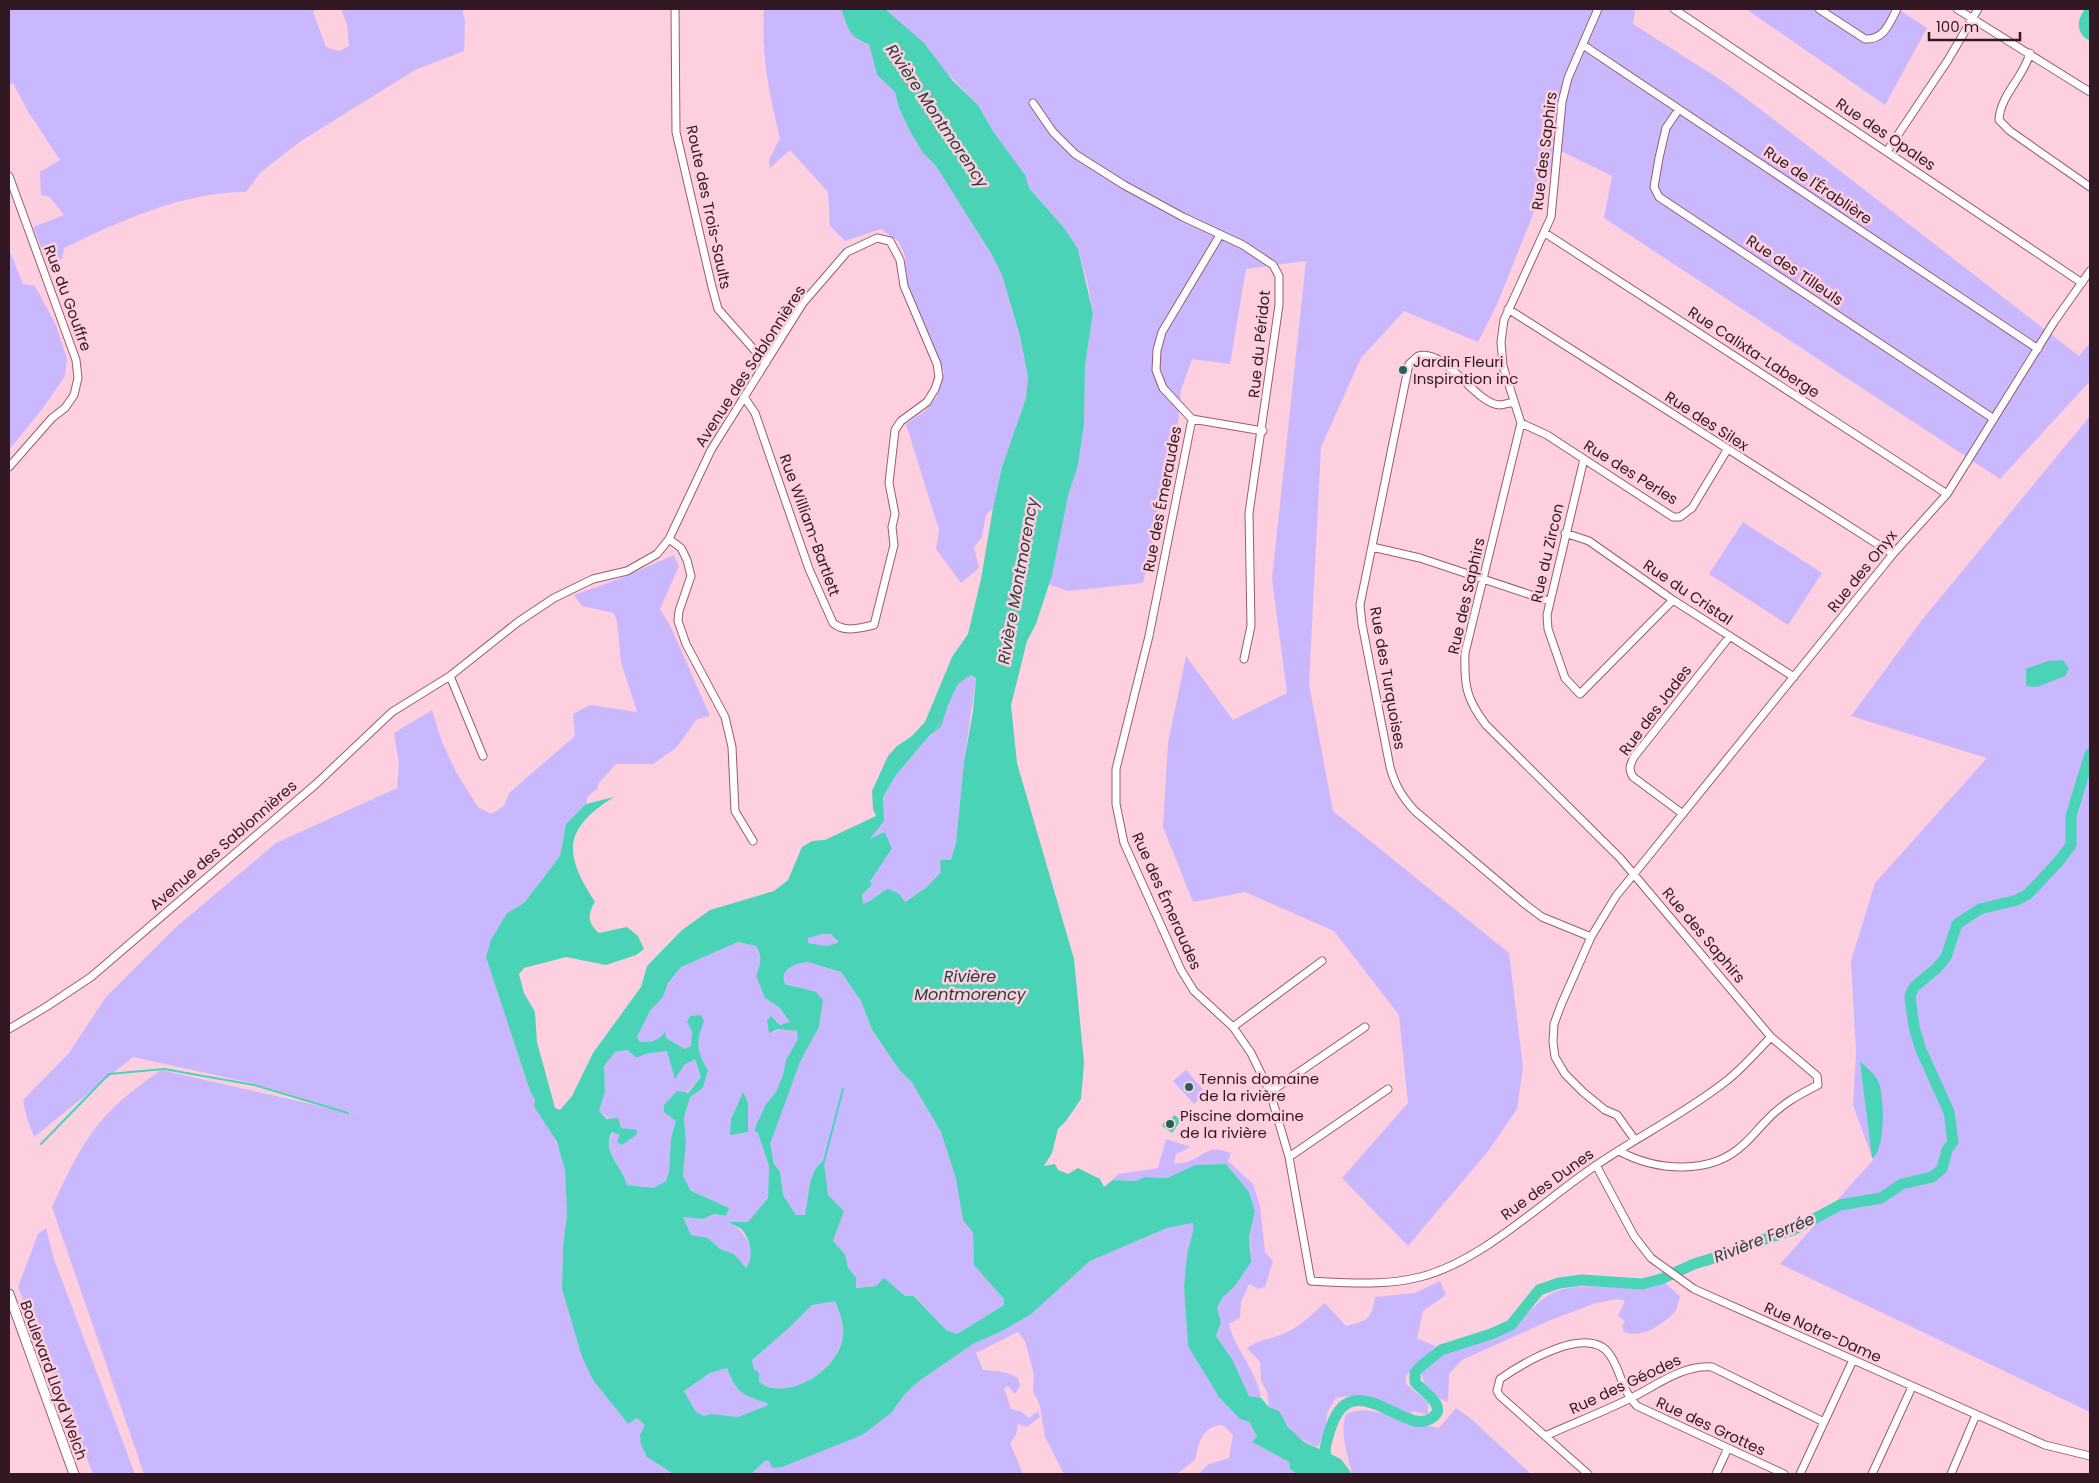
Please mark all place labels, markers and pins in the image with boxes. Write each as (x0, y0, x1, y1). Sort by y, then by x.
place label: Jardin Fleuri Inspiration inc (1413, 351, 1518, 389)
marker: Jardin Fleuri Inspiration inc (1397, 364, 1409, 376)
place label: Tennis domaine de la rivière (1199, 1068, 1319, 1106)
marker: Tennis domaine de la rivière (1183, 1081, 1195, 1093)
place label: Piscine domaine de la rivière (1180, 1105, 1304, 1143)
marker: Piscine domaine de la rivière (1164, 1118, 1176, 1130)

